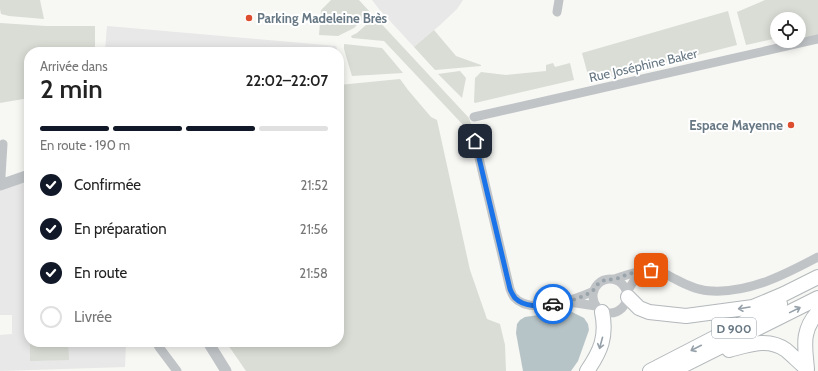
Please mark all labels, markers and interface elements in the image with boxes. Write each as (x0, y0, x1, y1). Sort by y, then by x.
place label: Parking Madeleine Brès (257, 10, 388, 26)
map controls (770, 12, 806, 48)
button: locate (770, 12, 806, 48)
marker: Parking Madeleine Brès (244, 13, 254, 23)
street label: Rue Joséphine Baker (587, 45, 700, 85)
text: Arrivée dans (40, 58, 108, 74)
text: 22:02–22:07 (245, 72, 328, 90)
text: 2 min (40, 73, 103, 105)
place label: Espace Mayenne (689, 117, 783, 133)
marker: Espace Mayenne (786, 120, 796, 130)
pin (458, 124, 492, 158)
icon: home (464, 130, 486, 152)
text: En route · 190 m (40, 137, 130, 153)
icon: check (40, 174, 62, 196)
text: Confirmée (74, 176, 141, 194)
text: 21:52 (300, 177, 328, 193)
icon: check (40, 218, 62, 240)
text: En préparation (74, 220, 167, 238)
text: 21:56 (300, 221, 328, 237)
pin (634, 253, 668, 287)
icon: bag (640, 259, 662, 281)
icon: check (40, 262, 62, 284)
text: En route (74, 264, 127, 282)
text: 21:58 (299, 265, 328, 281)
courier (533, 284, 573, 324)
icon: car (542, 293, 564, 315)
one-way arrow (738, 304, 751, 312)
one-way arrow (789, 306, 801, 313)
text: Livrée (74, 308, 112, 326)
road number: D 900 (712, 318, 756, 338)
one-way arrow (597, 336, 604, 349)
one-way arrow (690, 344, 702, 352)

